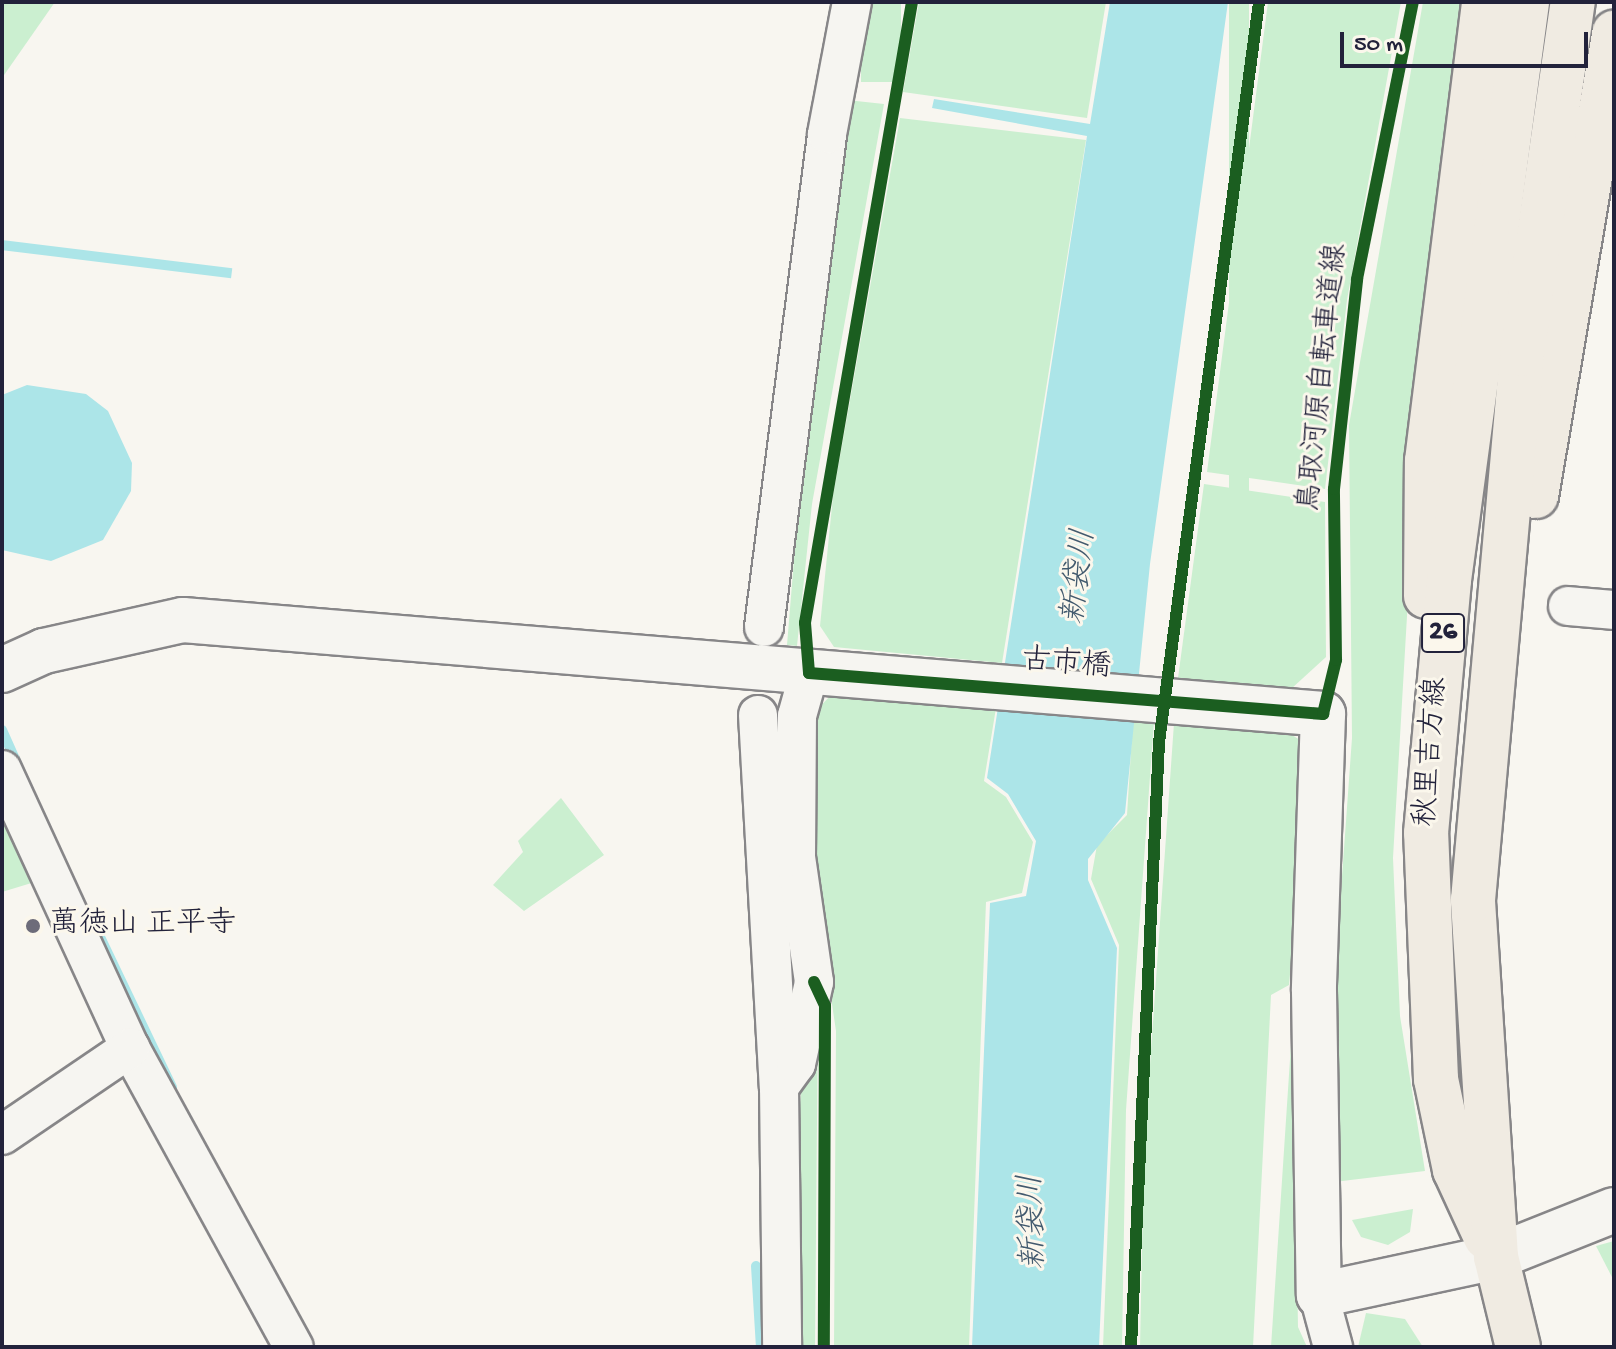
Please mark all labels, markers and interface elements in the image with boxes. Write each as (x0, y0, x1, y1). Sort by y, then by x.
scale bar (1344, 16, 1592, 66)
text: 50 m (1354, 31, 1403, 60)
street label: 鳥取河原自転車道線 (1293, 242, 1357, 514)
water label: 新袋川 (1056, 527, 1106, 627)
road number: 26 (1421, 609, 1465, 657)
street label: 古市橋 (1020, 644, 1112, 688)
street label: 秋里吉方線 (1410, 676, 1456, 828)
place label: 萬徳山 正平寺 (49, 908, 236, 944)
marker: 萬徳山 正平寺 (24, 917, 42, 935)
water label: 新袋川 (1014, 1173, 1056, 1271)

